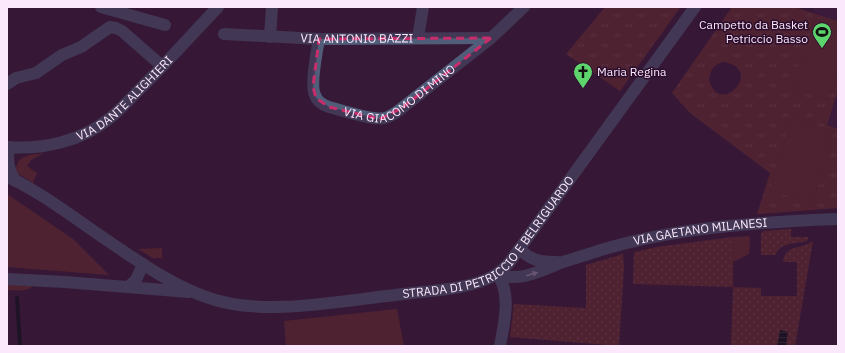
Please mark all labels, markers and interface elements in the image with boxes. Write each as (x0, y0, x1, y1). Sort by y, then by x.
place label: Campetto da Basket Petriccio Basso (699, 17, 808, 46)
sports icon: Campetto da Basket Petriccio Basso (811, 21, 833, 49)
street label: VIA ANTONIO BAZZI (300, 30, 413, 46)
street label: VIA DANTE ALIGHIERI (74, 52, 176, 144)
street label: VIA GIACOMO DI MINO (342, 61, 458, 126)
church icon: Maria Regina (572, 61, 594, 89)
place label: Maria Regina (597, 64, 667, 79)
street label: STRADA DI PETRICCIO E BELRIGUARDO (402, 173, 577, 301)
street label: VIA GAETANO MILANESI (632, 215, 768, 248)
one-way arrow (526, 271, 538, 277)

